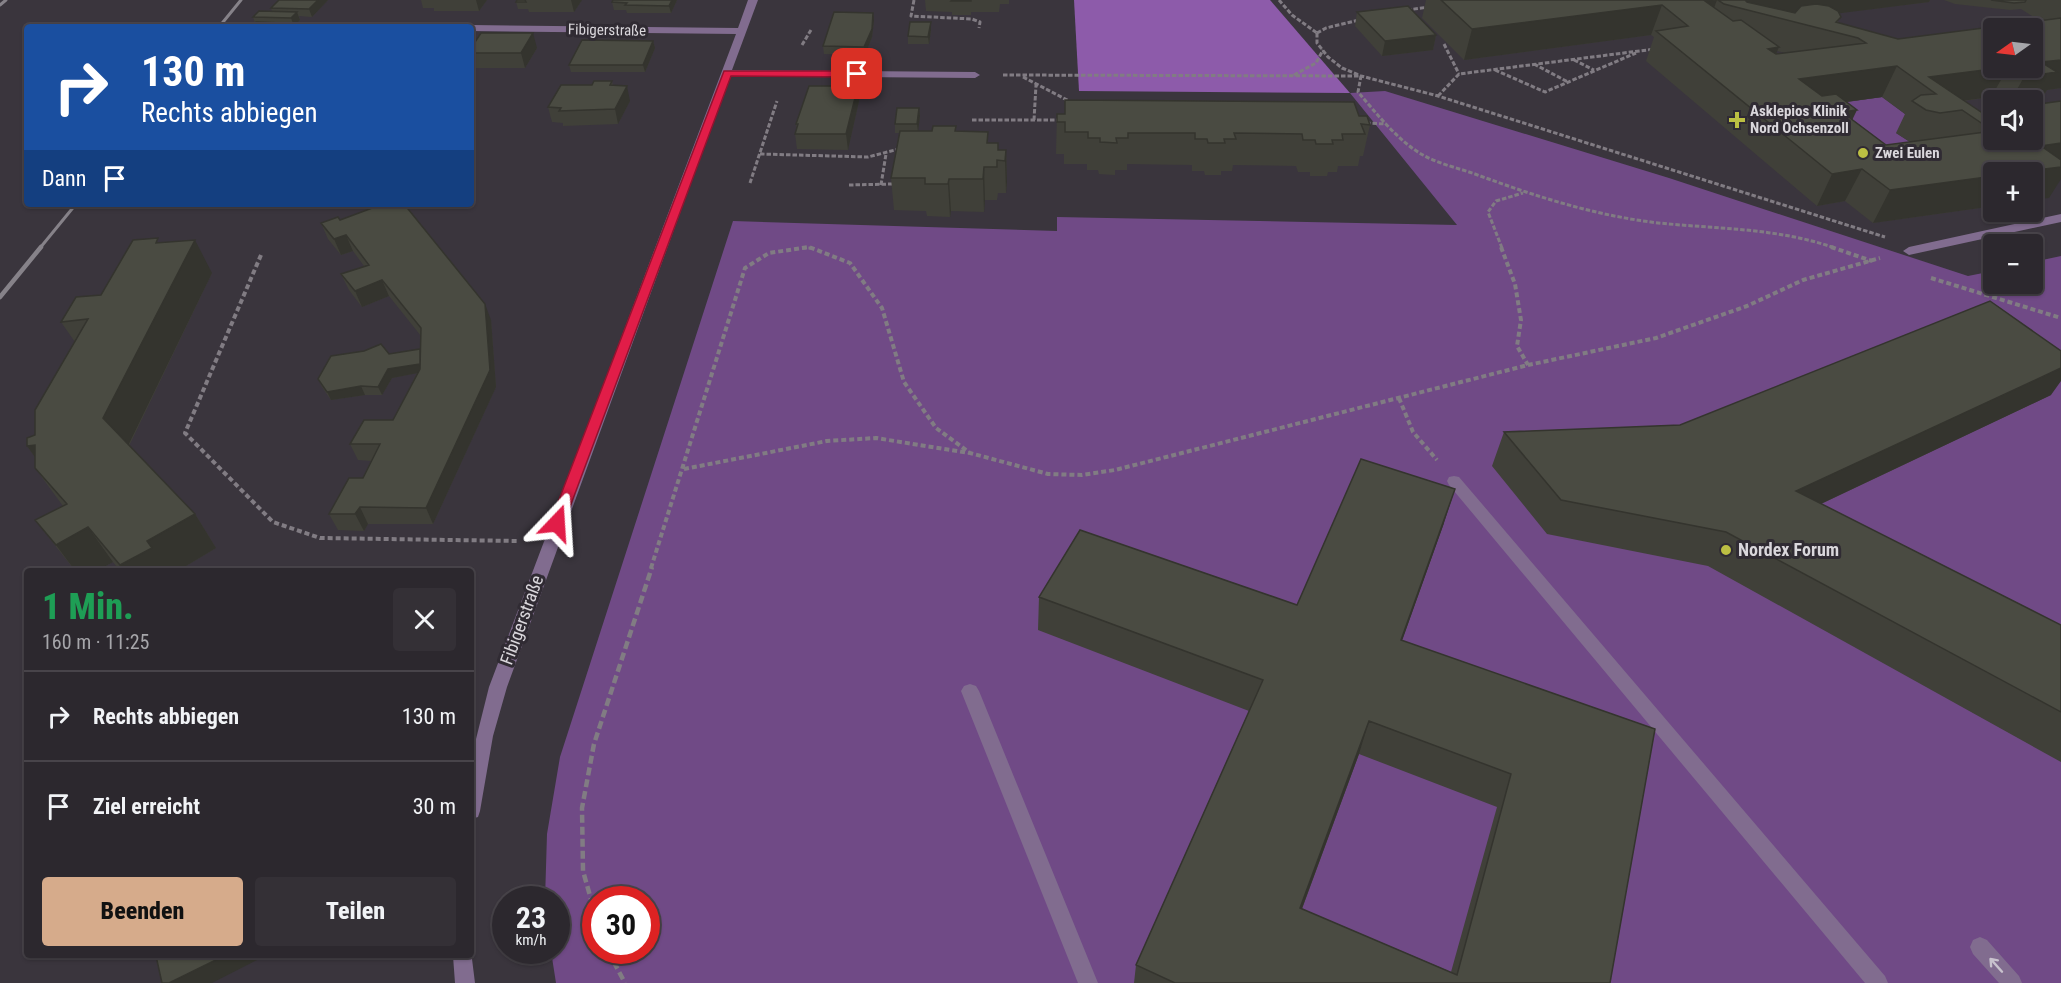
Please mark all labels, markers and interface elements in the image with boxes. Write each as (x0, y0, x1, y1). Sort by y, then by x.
north arrow (1983, 18, 2043, 78)
map controls (1983, 18, 2043, 294)
street label: Fibigerstraße (568, 20, 646, 40)
text: 130 m (141, 47, 246, 96)
icon: right (42, 48, 120, 126)
pin (831, 48, 882, 99)
icon: arrive (840, 57, 873, 90)
button: sound (1983, 90, 2043, 150)
text: Rechts abbiegen (141, 97, 317, 129)
place label: Asklepios Klinik Nord Ochsenzoll (1750, 102, 1849, 137)
marker: Asklepios Klinik Nord Ochsenzoll (1728, 111, 1746, 129)
place label: Zwei Eulen (1875, 144, 1940, 162)
marker: Zwei Eulen (1856, 146, 1870, 160)
icon: arrive (98, 162, 131, 195)
button: + (1983, 162, 2043, 222)
text: Dann (42, 166, 86, 191)
button: − (1983, 234, 2043, 294)
position arrow (525, 491, 589, 555)
place label: Nordex Forum (1738, 539, 1839, 560)
marker: Nordex Forum (1719, 543, 1733, 557)
street label: Fibigerstraße (496, 572, 547, 667)
text: 1 Min. (42, 586, 134, 628)
button: close (393, 588, 456, 651)
text: 160 m · 11:25 (42, 630, 149, 654)
icon: right (42, 700, 75, 733)
text: Rechts abbiegen (93, 704, 239, 729)
text: 130 m (402, 704, 456, 729)
icon: arrive (42, 790, 75, 823)
text: Ziel erreicht (93, 794, 200, 819)
text: 30 m (413, 794, 456, 819)
button: Beenden (42, 877, 243, 946)
button: Teilen (255, 877, 456, 946)
speed limit sign: 30 (582, 886, 660, 964)
text: 23 (516, 900, 546, 935)
text: km/h (516, 931, 546, 949)
one-way arrow (1989, 958, 2003, 973)

